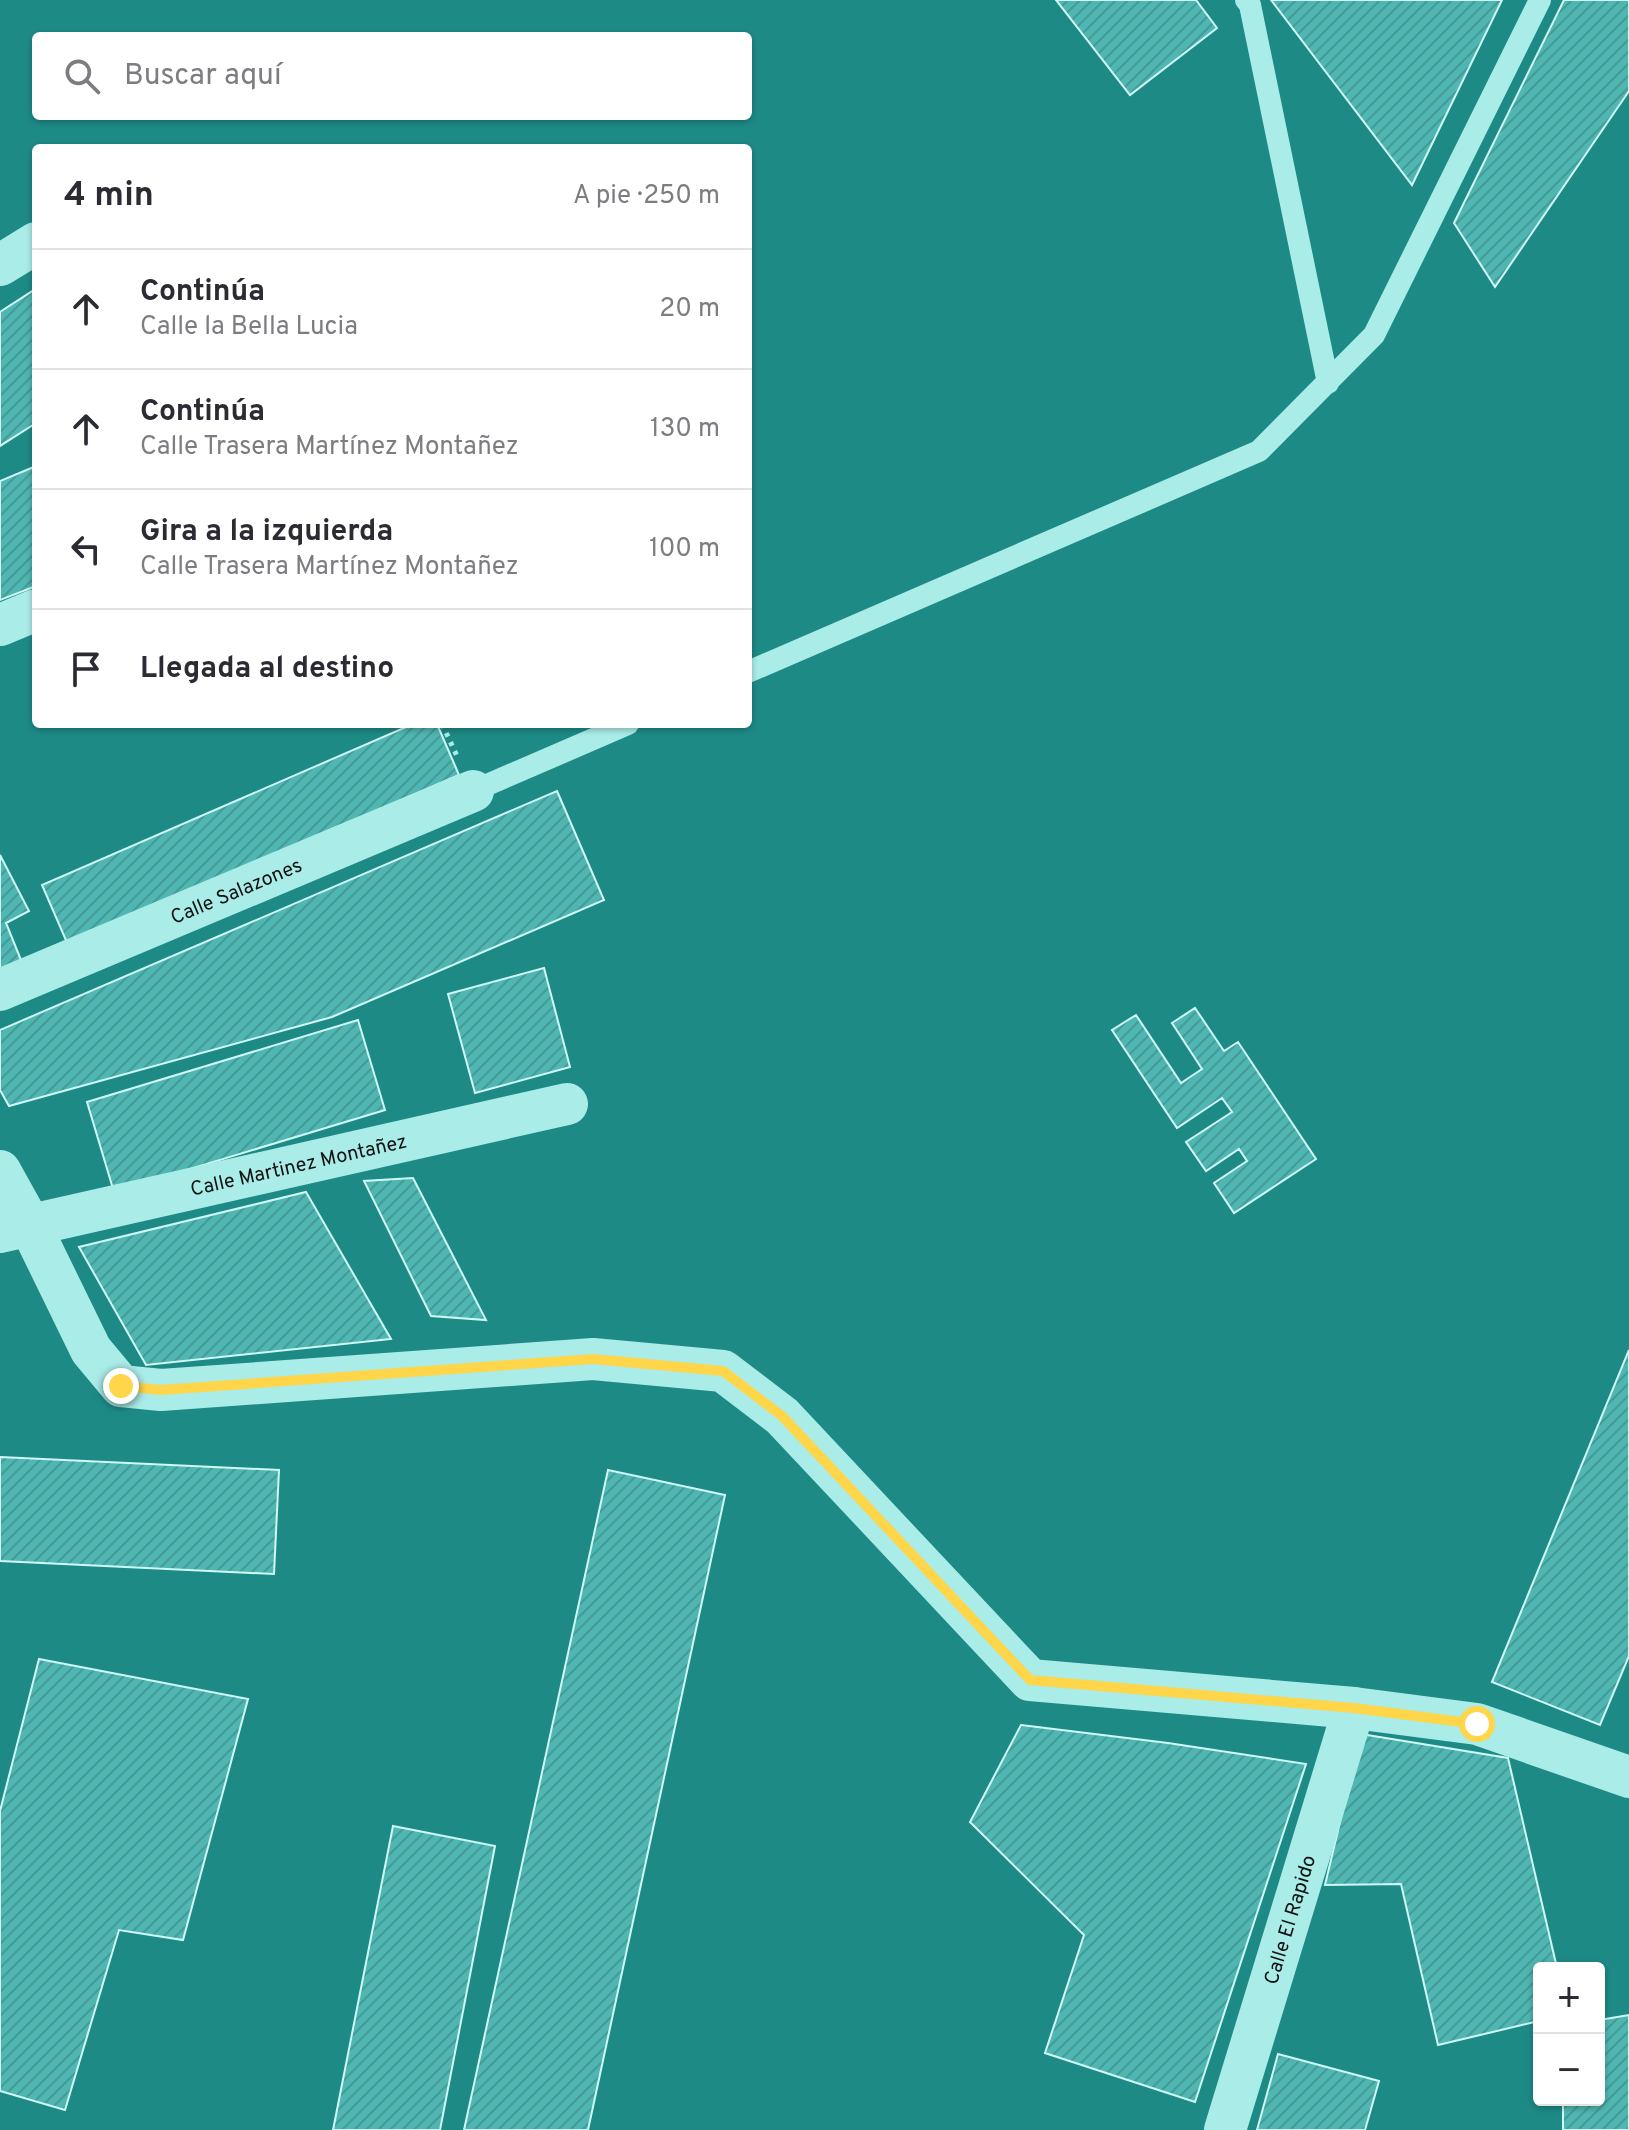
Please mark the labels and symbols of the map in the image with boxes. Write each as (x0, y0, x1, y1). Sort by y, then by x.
street label: Calle Salazones (167, 853, 306, 932)
street label: Calle Martinez Montañez (188, 1130, 410, 1204)
route end (103, 1368, 139, 1404)
route start (1459, 1706, 1495, 1742)
street label: Calle El Rapido (1259, 1852, 1323, 1988)

